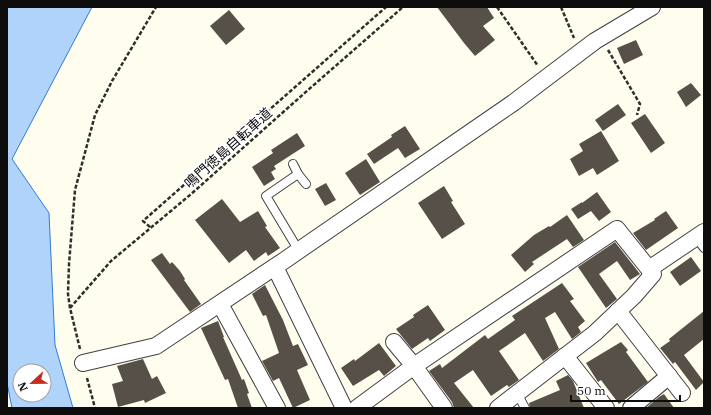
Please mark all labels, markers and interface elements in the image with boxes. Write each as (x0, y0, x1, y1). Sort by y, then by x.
street label: 鳴門徳島自転車道 (180, 104, 276, 192)
north arrow (12, 363, 52, 403)
scale bar (571, 377, 680, 403)
text: N (14, 380, 31, 393)
text: 50 m (577, 383, 606, 398)

